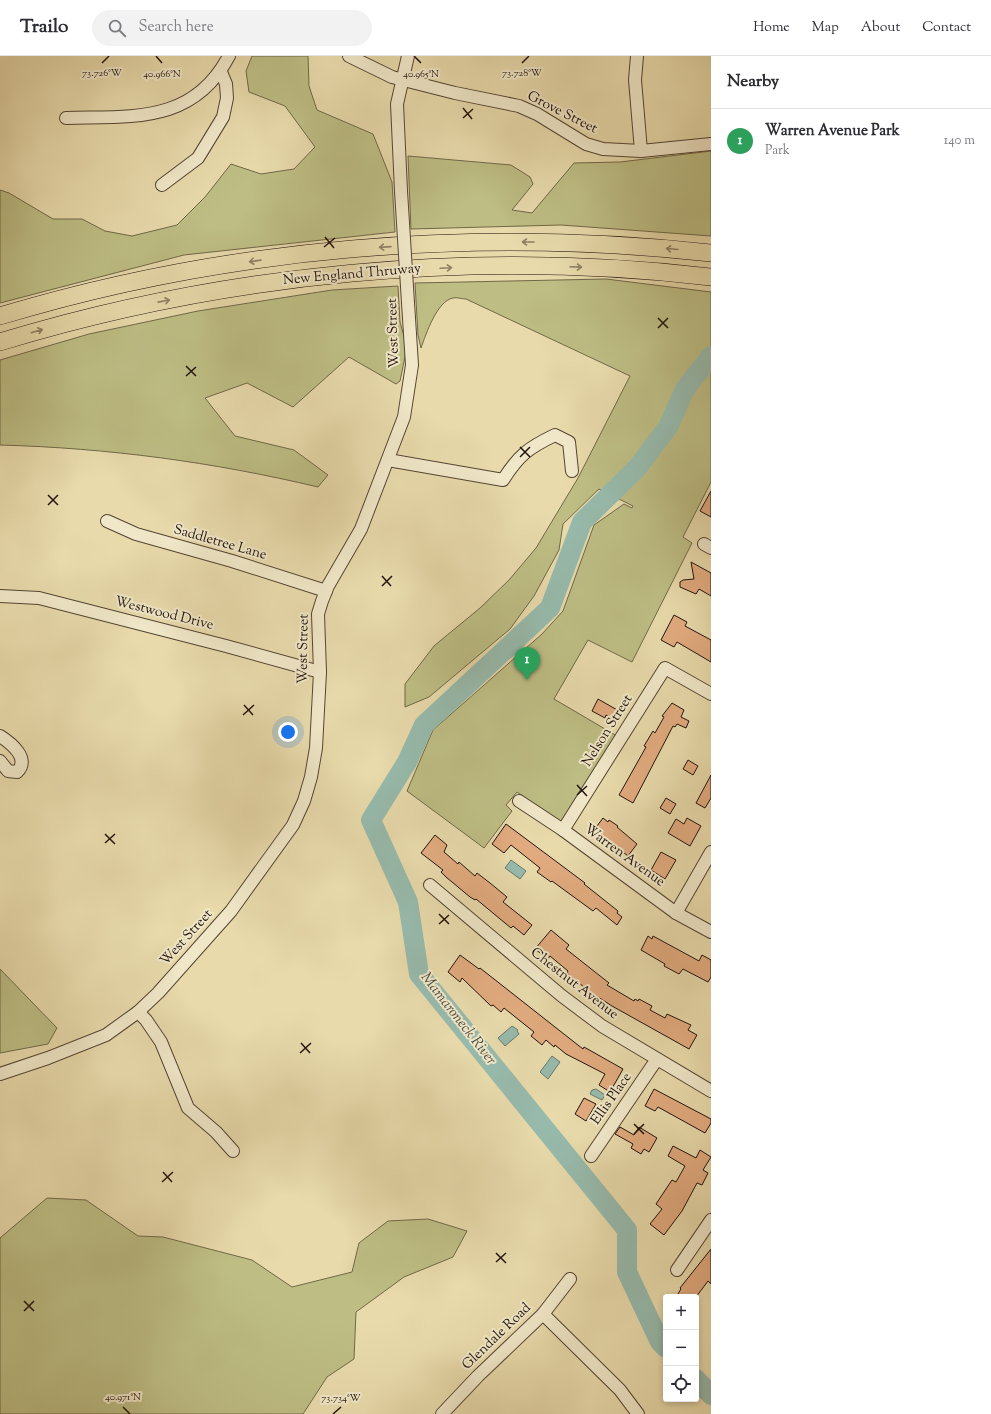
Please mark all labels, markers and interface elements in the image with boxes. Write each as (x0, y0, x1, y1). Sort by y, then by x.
search box (92, 10, 372, 46)
text: Trailo (20, 14, 68, 41)
icon: search (106, 17, 128, 39)
text: Search here (138, 17, 214, 38)
text: Home (753, 18, 790, 38)
text: Map (812, 18, 839, 38)
text: About (861, 18, 900, 38)
text: Contact (922, 18, 971, 38)
text: 73.726°W (82, 66, 122, 81)
text: 73.728°W (502, 66, 542, 81)
text: 40.966°N (143, 67, 181, 82)
text: 40.965°N (403, 67, 439, 82)
text: Nearby (727, 70, 779, 94)
street label: Grove Street (523, 87, 601, 139)
text: Warren Avenue Park (765, 121, 900, 142)
text: 1 (738, 132, 742, 150)
text: 140 m (944, 132, 975, 150)
text: Park (765, 142, 790, 160)
one-way arrow (522, 238, 535, 246)
one-way arrow (378, 243, 391, 250)
one-way arrow (666, 245, 679, 252)
one-way arrow (249, 257, 262, 265)
street label: New England Thruway (282, 259, 422, 291)
one-way arrow (569, 263, 582, 271)
one-way arrow (439, 264, 452, 271)
one-way arrow (157, 297, 170, 305)
street label: West Street (383, 297, 405, 368)
one-way arrow (31, 327, 44, 334)
street label: Saddletree Lane (171, 520, 269, 566)
street label: Westwood Drive (113, 592, 215, 636)
street label: West Street (293, 614, 315, 684)
pin: 1 (514, 647, 540, 680)
street label: Nelson Street (578, 691, 638, 771)
your location (278, 722, 298, 742)
street label: Warren Avenue (579, 820, 669, 892)
street label: West Street (156, 905, 218, 971)
street label: Chestnut Avenue (526, 943, 622, 1025)
water label: Mamaroneck River (415, 968, 501, 1070)
street label: Ellis Place (587, 1069, 637, 1129)
map controls (663, 1294, 699, 1402)
button: + (663, 1294, 699, 1330)
street label: Glendale Road (458, 1299, 536, 1375)
button: − (663, 1330, 699, 1366)
button: locate (663, 1366, 699, 1402)
text: 40.971°N (105, 1390, 141, 1405)
text: 73.734°W (321, 1391, 361, 1406)

